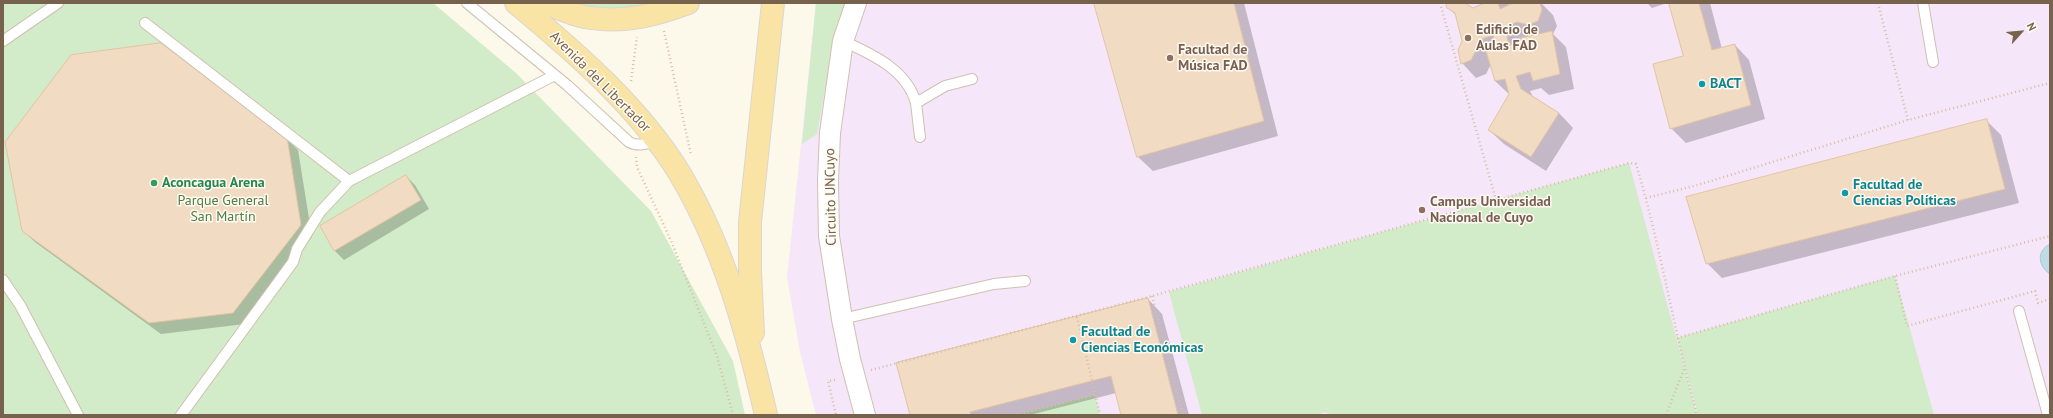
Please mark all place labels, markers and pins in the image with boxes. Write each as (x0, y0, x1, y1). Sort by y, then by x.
place label: Edificio de Aulas FAD (1476, 22, 1538, 54)
marker: Edificio de Aulas FAD (1463, 33, 1473, 43)
place label: Facultad de Música FAD (1178, 42, 1248, 74)
marker: Facultad de Música FAD (1165, 53, 1175, 63)
place label: BACT (1710, 76, 1741, 92)
marker: BACT (1697, 79, 1707, 89)
place label: Aconcagua Arena (162, 175, 265, 191)
place label: Facultad de Ciencias Políticas (1853, 177, 1956, 210)
marker: Aconcagua Arena (149, 178, 159, 188)
marker: Facultad de Ciencias Políticas (1840, 188, 1850, 198)
place label: Campus Universidad Nacional de Cuyo (1430, 194, 1551, 226)
marker: Campus Universidad Nacional de Cuyo (1417, 205, 1427, 215)
place label: Facultad de Ciencias Económicas (1081, 324, 1203, 356)
marker: Facultad de Ciencias Económicas (1068, 335, 1078, 345)

